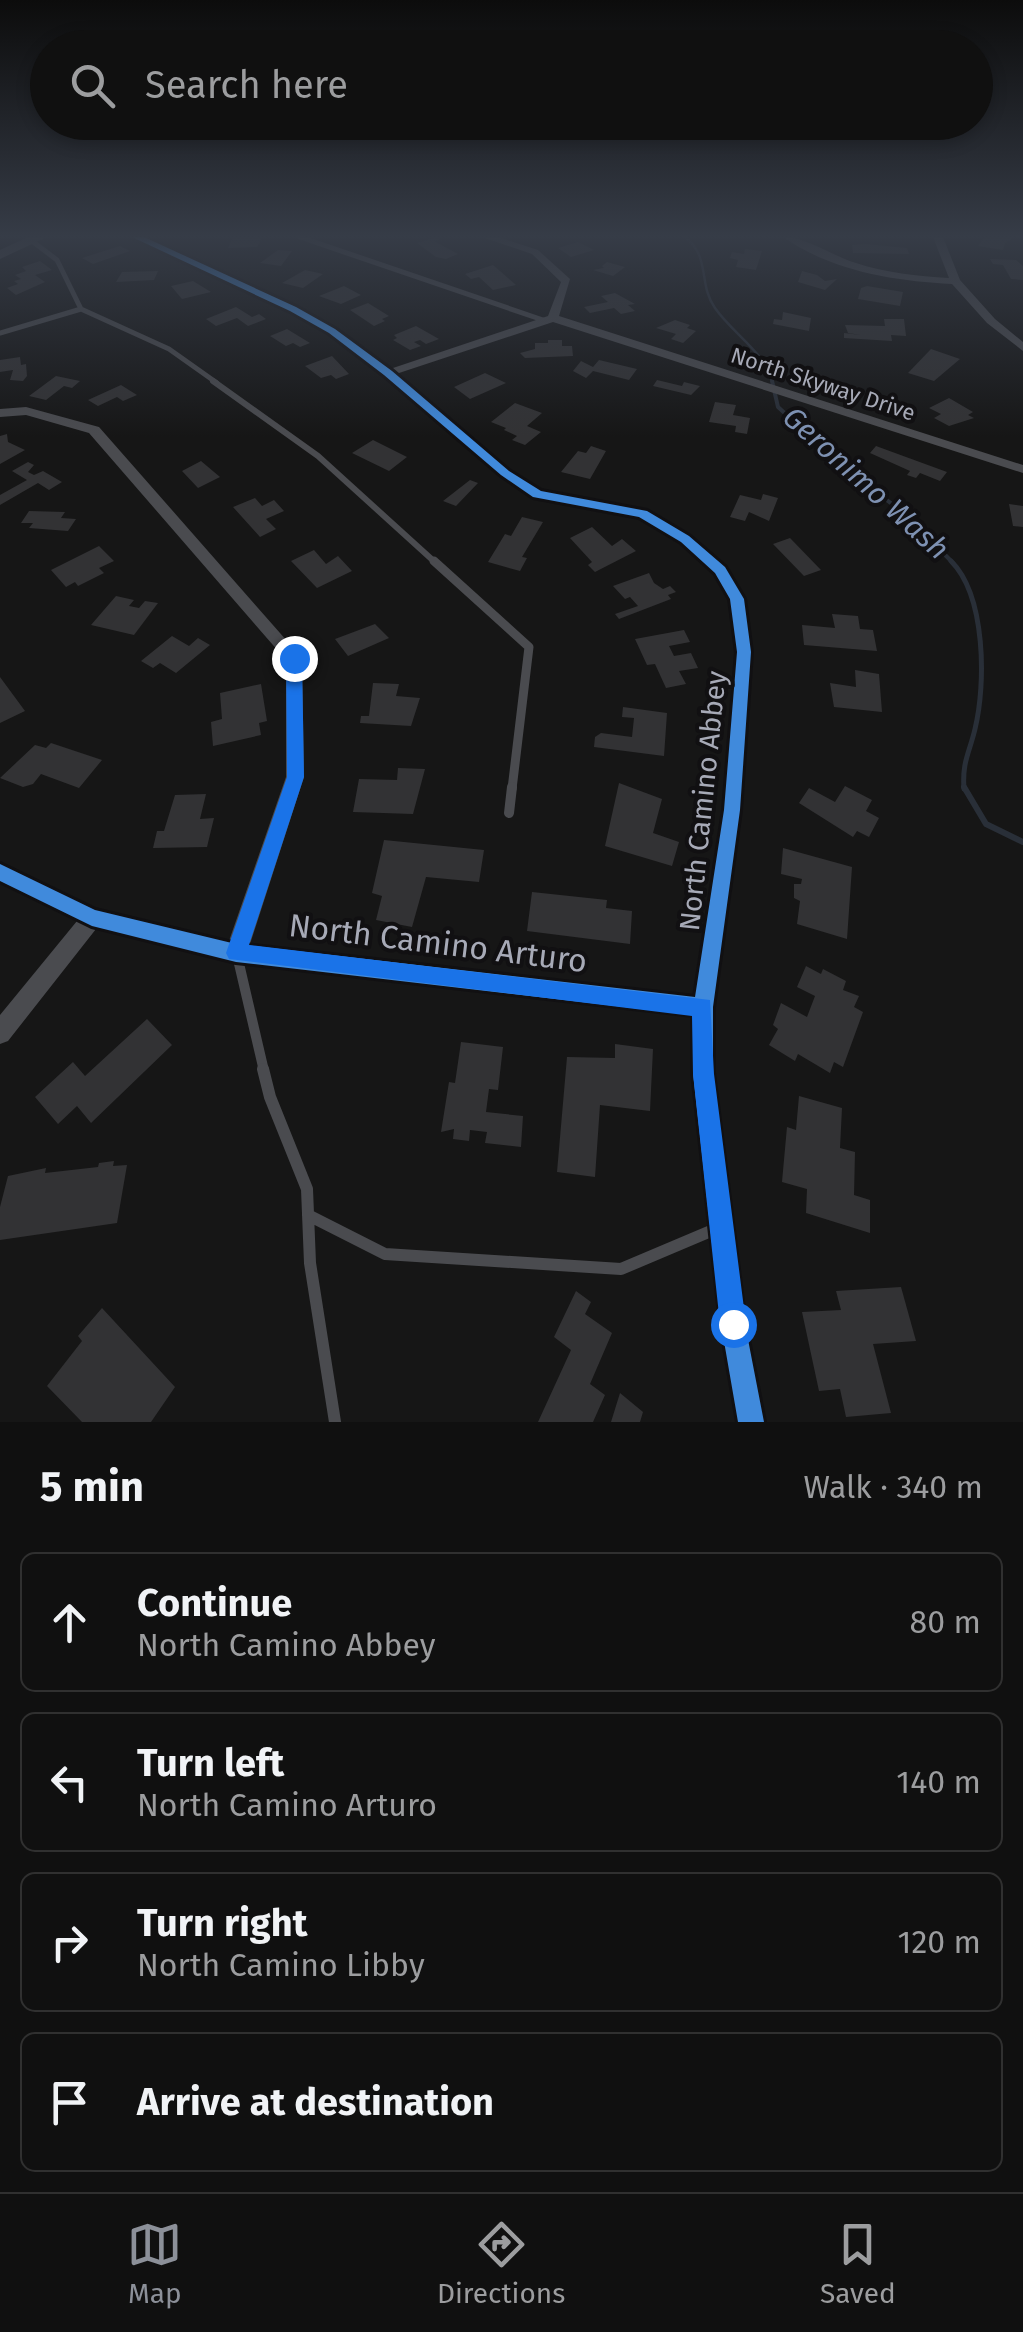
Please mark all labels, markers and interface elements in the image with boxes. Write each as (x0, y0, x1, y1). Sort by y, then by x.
search box (30, 30, 993, 140)
icon: search (65, 58, 120, 113)
text: Search here (145, 62, 348, 108)
street label: North Skyway Drive (727, 341, 919, 427)
water label: Geronimo Wash (776, 399, 956, 567)
route end (272, 636, 318, 682)
street label: North Camino Abbey (673, 669, 733, 933)
street label: North Camino Arturo (287, 906, 589, 980)
route start (711, 1302, 757, 1348)
text: 5 min (40, 1462, 144, 1512)
text: Walk · 340 m (803, 1468, 983, 1506)
text: Continue (137, 1580, 292, 1626)
icon: ahead (42, 1595, 97, 1650)
text: 80 m (910, 1603, 981, 1641)
text: North Camino Abbey (137, 1626, 435, 1664)
text: Turn left (137, 1740, 284, 1786)
icon: left (42, 1755, 97, 1810)
text: 140 m (896, 1763, 981, 1801)
text: North Camino Arturo (137, 1786, 437, 1824)
text: Turn right (137, 1900, 307, 1946)
icon: right (42, 1915, 97, 1970)
text: 120 m (898, 1923, 981, 1961)
text: North Camino Libby (137, 1946, 425, 1984)
icon: arrive (42, 2075, 97, 2130)
text: Arrive at destination (137, 2079, 494, 2125)
tab: Map (127, 2217, 182, 2310)
tab: Directions (437, 2217, 565, 2310)
tab: Saved (820, 2217, 896, 2310)

